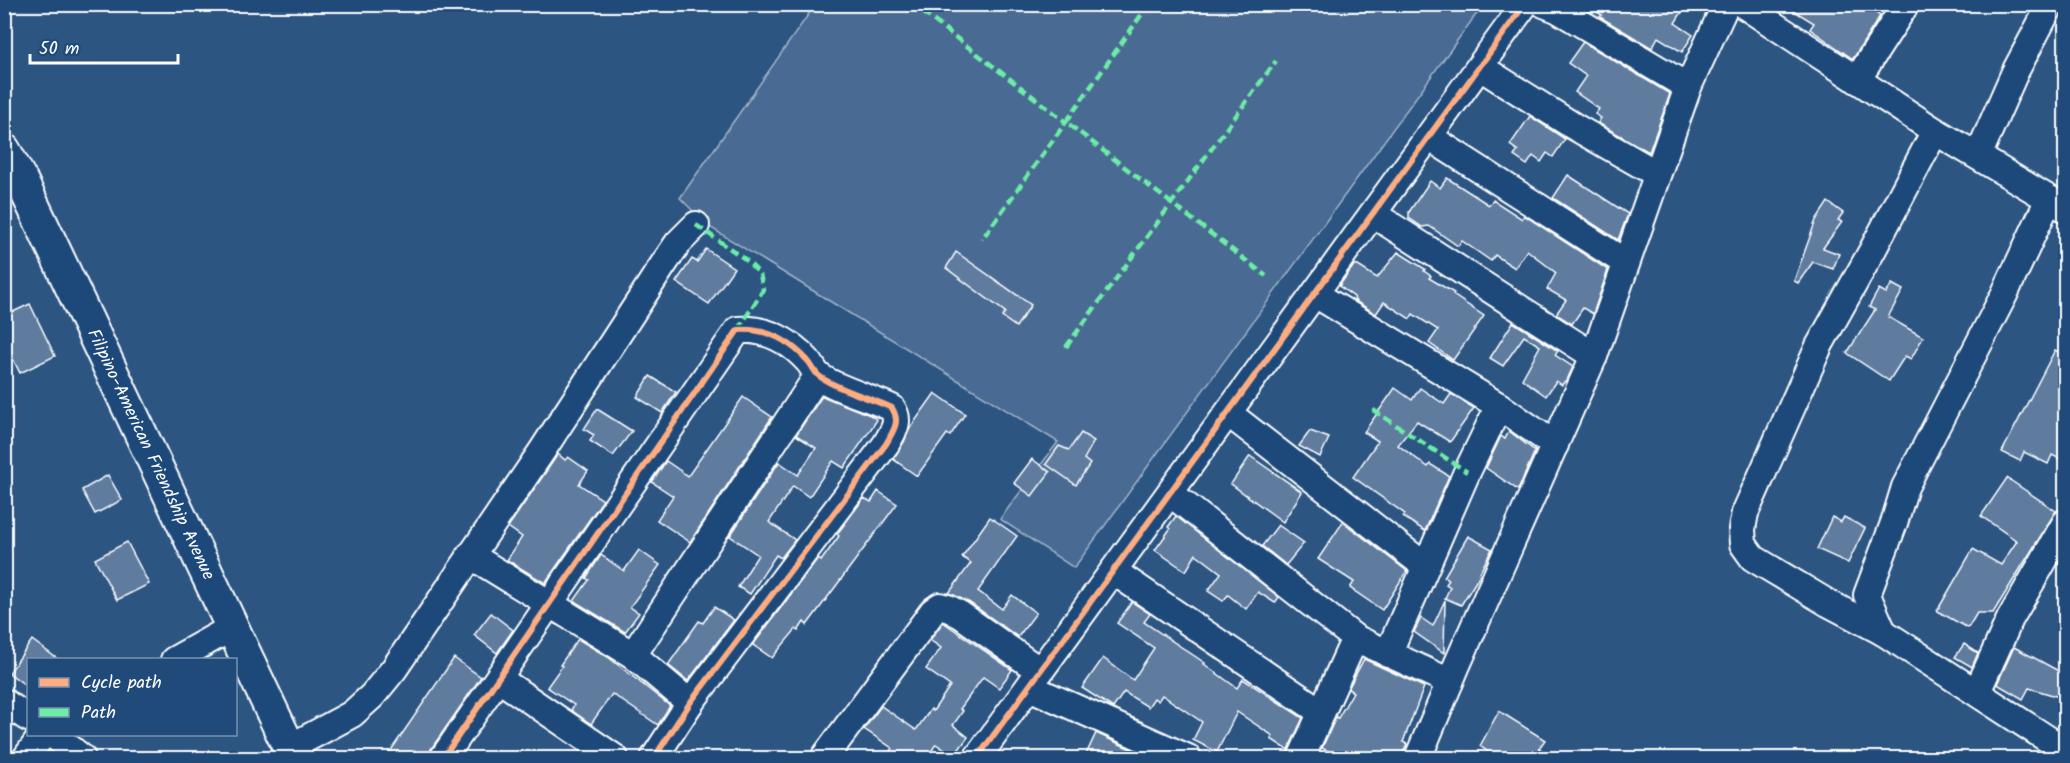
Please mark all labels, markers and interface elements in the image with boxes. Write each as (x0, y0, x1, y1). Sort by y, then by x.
scale bar (30, 27, 178, 65)
text: 50 m (39, 35, 79, 64)
street label: Filipino-American Friendship Avenue (79, 324, 223, 585)
legend (27, 658, 237, 736)
text: Cycle path (81, 669, 162, 698)
text: Path (81, 699, 116, 728)

